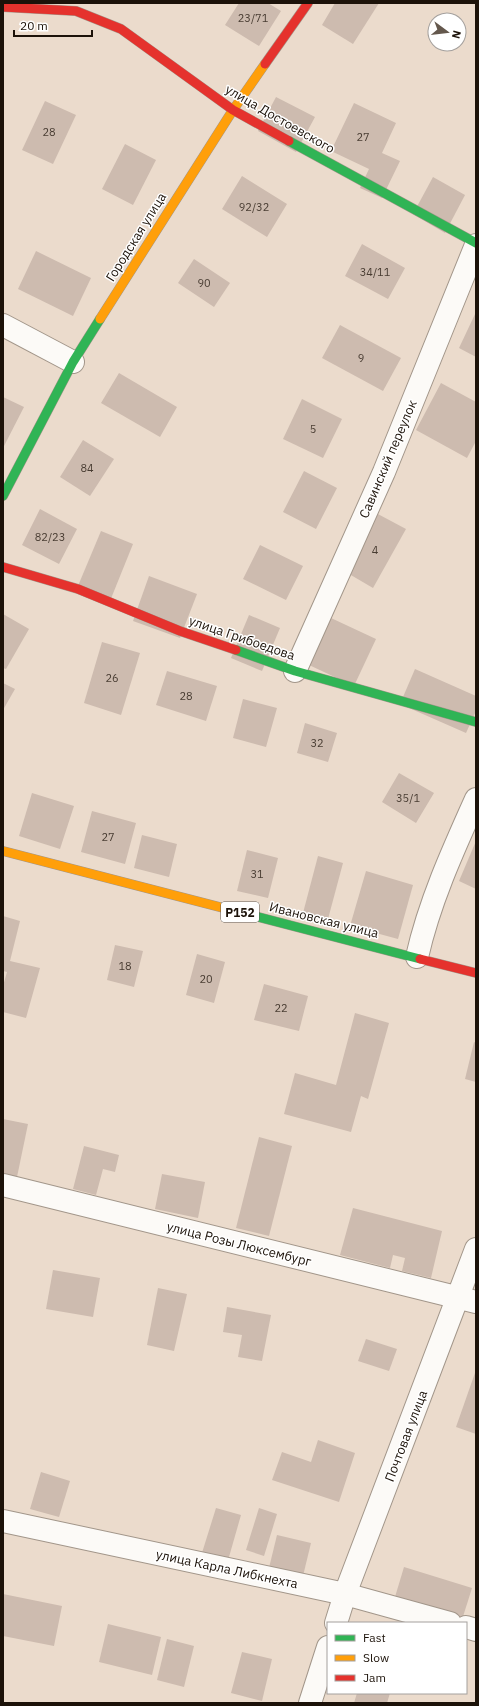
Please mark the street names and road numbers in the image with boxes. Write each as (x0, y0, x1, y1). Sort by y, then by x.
street label: улица Достоевского (222, 81, 338, 157)
street label: Городская улица (102, 189, 170, 285)
street label: Савинский переулок (355, 397, 421, 521)
street label: улица Грибоедова (187, 612, 297, 664)
street label: Ивановская улица (268, 898, 380, 942)
road number: Р152 (221, 902, 259, 922)
street label: улица Розы Люксембург (165, 1218, 313, 1270)
street label: Почтовая улица (381, 1388, 431, 1484)
street label: улица Карла Либкнехта (155, 1546, 300, 1592)

